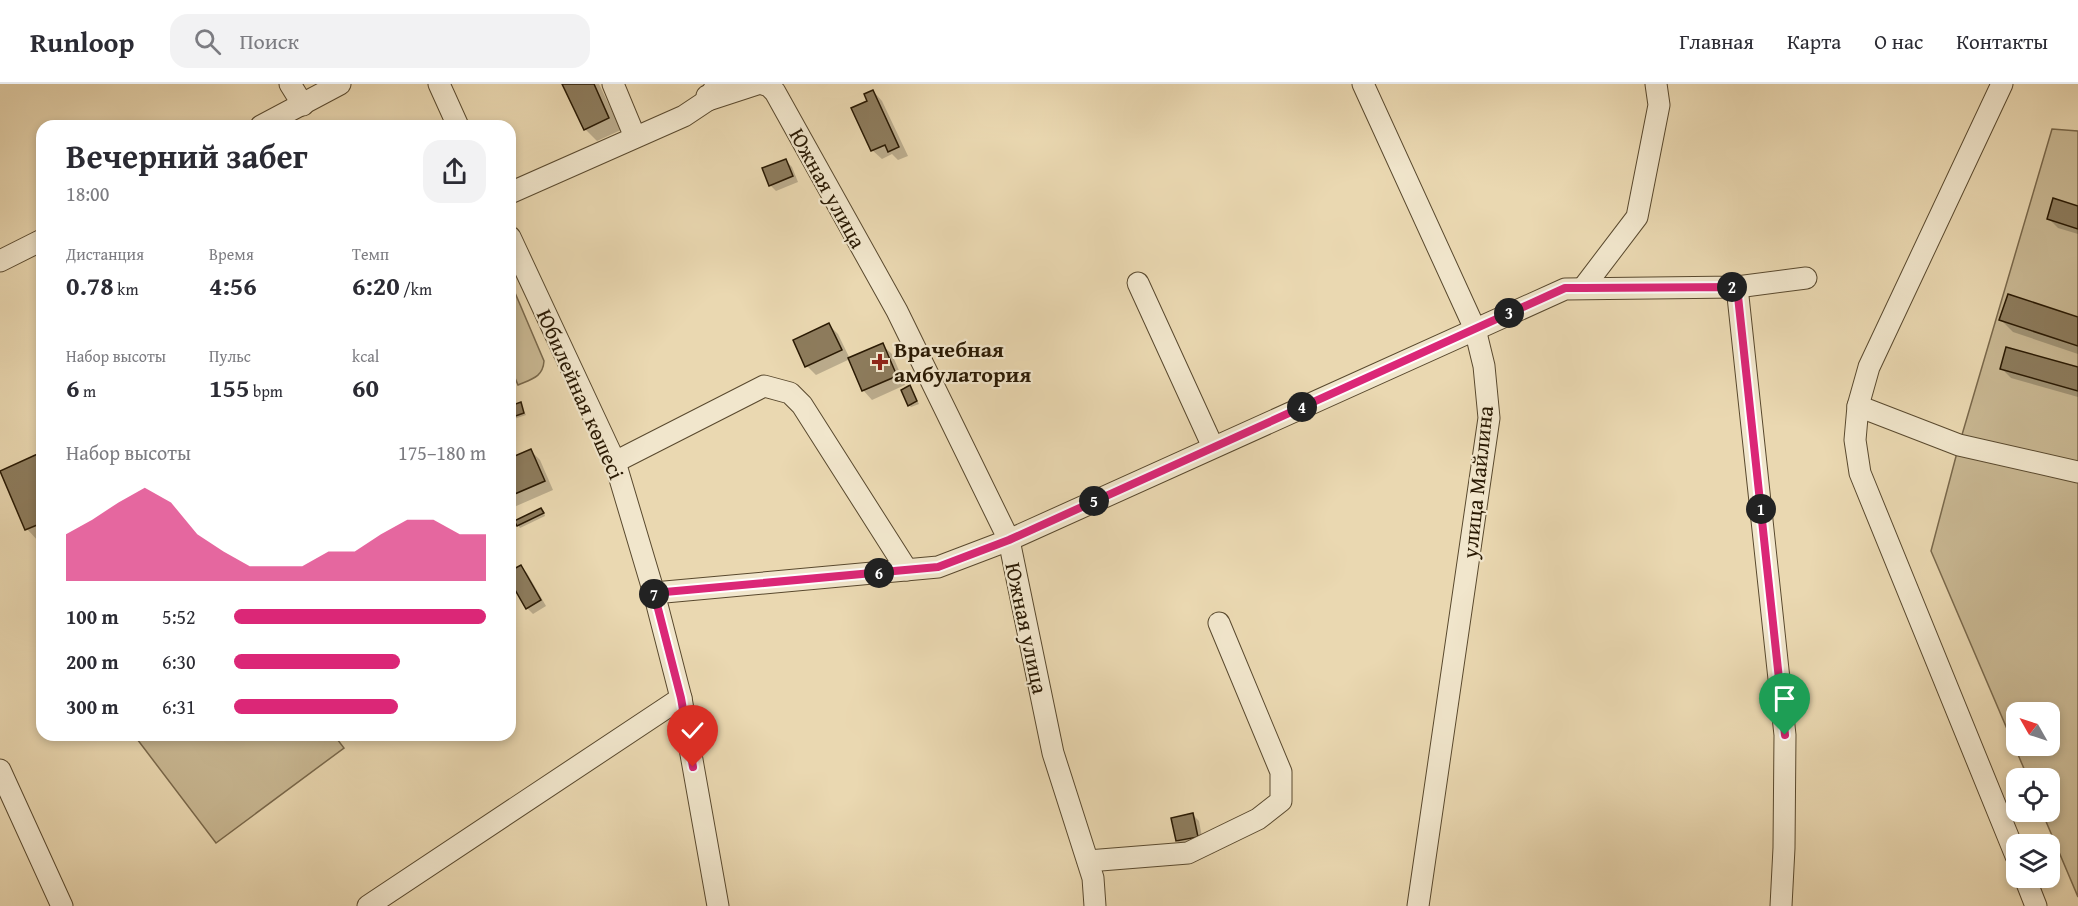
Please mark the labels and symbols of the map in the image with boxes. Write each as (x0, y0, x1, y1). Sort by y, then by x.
street label: Южная улица (782, 122, 875, 255)
pin: 2 (1717, 272, 1747, 302)
pin: 3 (1494, 298, 1524, 328)
street label: Юбилейная көшесі (529, 304, 633, 484)
place label: Врачебная амбулатория (894, 333, 1031, 390)
marker: Врачебная амбулатория (871, 353, 889, 371)
pin: 4 (1287, 392, 1317, 422)
street label: улица Майлина (1453, 403, 1501, 561)
pin: 5 (1079, 486, 1109, 516)
pin: 1 (1746, 494, 1776, 524)
pin: 6 (864, 558, 894, 588)
street label: Южная улица (997, 559, 1057, 697)
pin: 7 (639, 579, 669, 609)
pin (1759, 673, 1810, 735)
north arrow (2006, 702, 2060, 756)
pin (667, 705, 718, 767)

